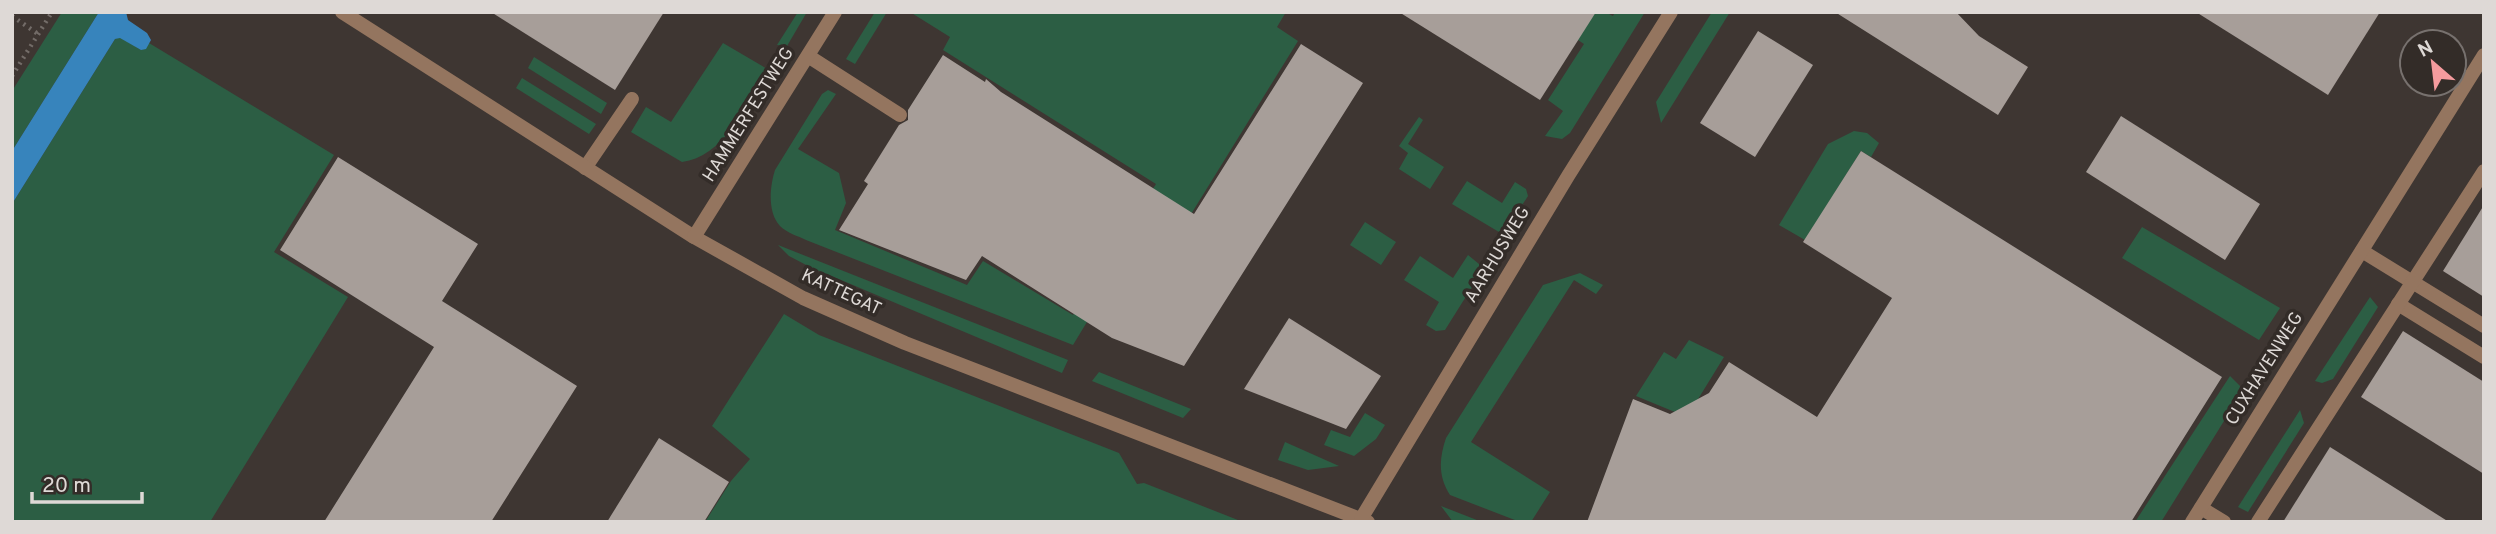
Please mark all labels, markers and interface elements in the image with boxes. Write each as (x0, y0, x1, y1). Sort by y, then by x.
north arrow (2398, 28, 2468, 98)
text: N (2414, 36, 2438, 64)
street label: HAMMERFESTWEG (698, 43, 800, 187)
street label: AARHUSWEG (1460, 202, 1536, 308)
street label: KATTEGAT (797, 264, 885, 322)
street label: CUXHAVENWEG (2221, 308, 2309, 430)
scale bar (32, 461, 142, 505)
text: 20 m (42, 473, 91, 500)

